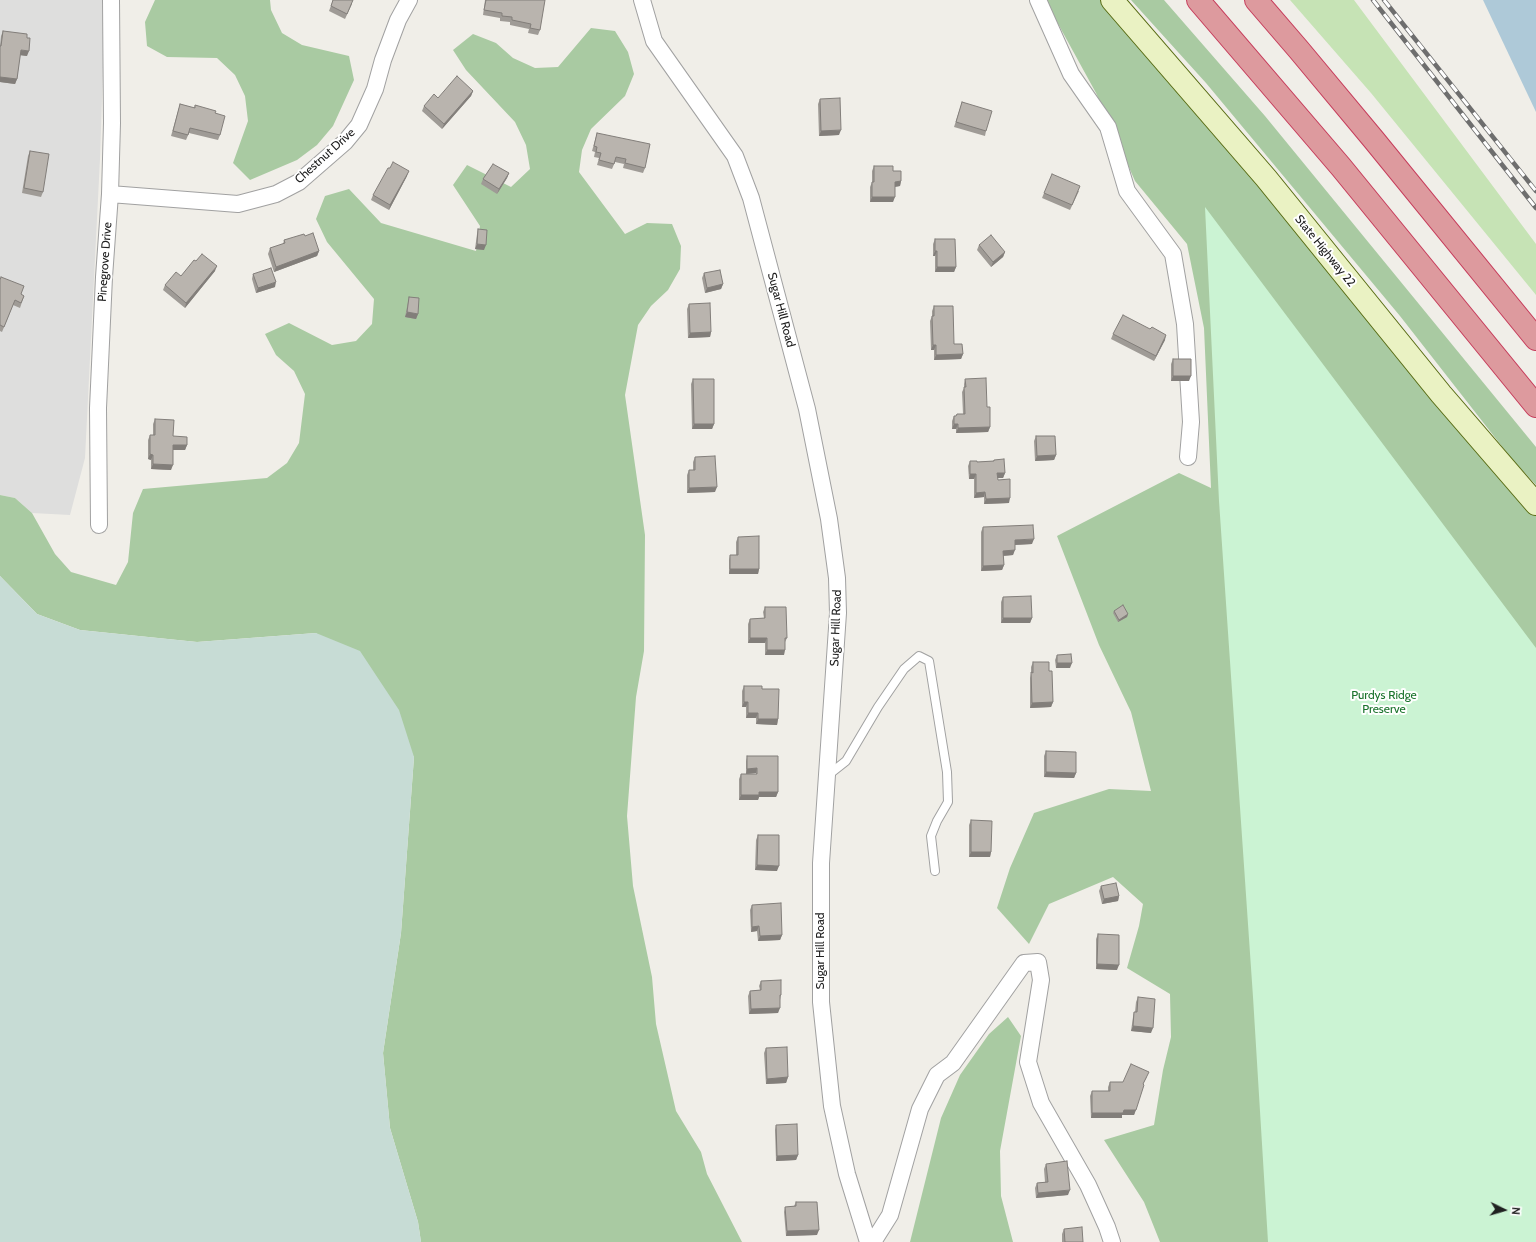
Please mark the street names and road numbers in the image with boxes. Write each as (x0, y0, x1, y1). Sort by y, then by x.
street label: Chestnut Drive (292, 125, 358, 187)
street label: State Highway 22 (1292, 212, 1358, 290)
street label: Pinegrove Drive (95, 222, 115, 302)
street label: Sugar Hill Road (764, 271, 798, 349)
street label: Sugar Hill Road (827, 589, 845, 667)
street label: Sugar Hill Road (813, 913, 827, 989)

